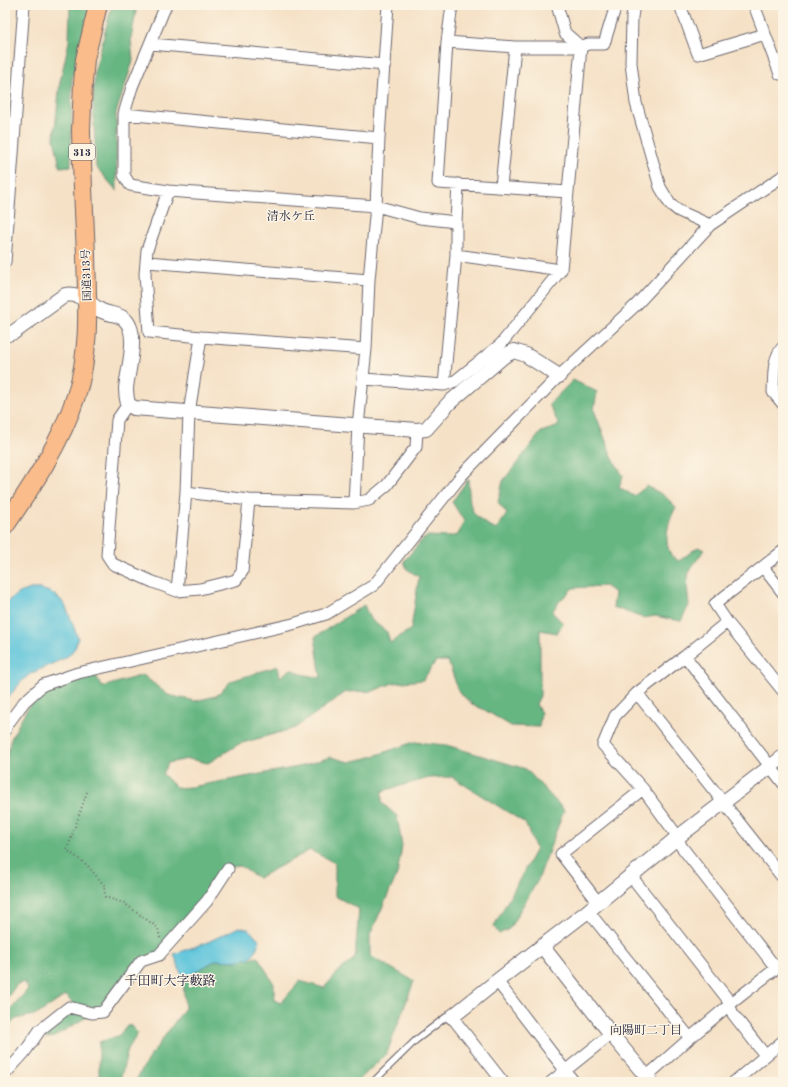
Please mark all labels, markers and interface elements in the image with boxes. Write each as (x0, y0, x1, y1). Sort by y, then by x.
road number: 313 (69, 144, 95, 160)
district label: 清水ケ丘 (267, 209, 315, 223)
street label: 国道313号 (79, 249, 94, 301)
district label: 千田町大字藪路 (124, 974, 216, 988)
district label: 向陽町二丁目 (610, 1023, 682, 1037)

